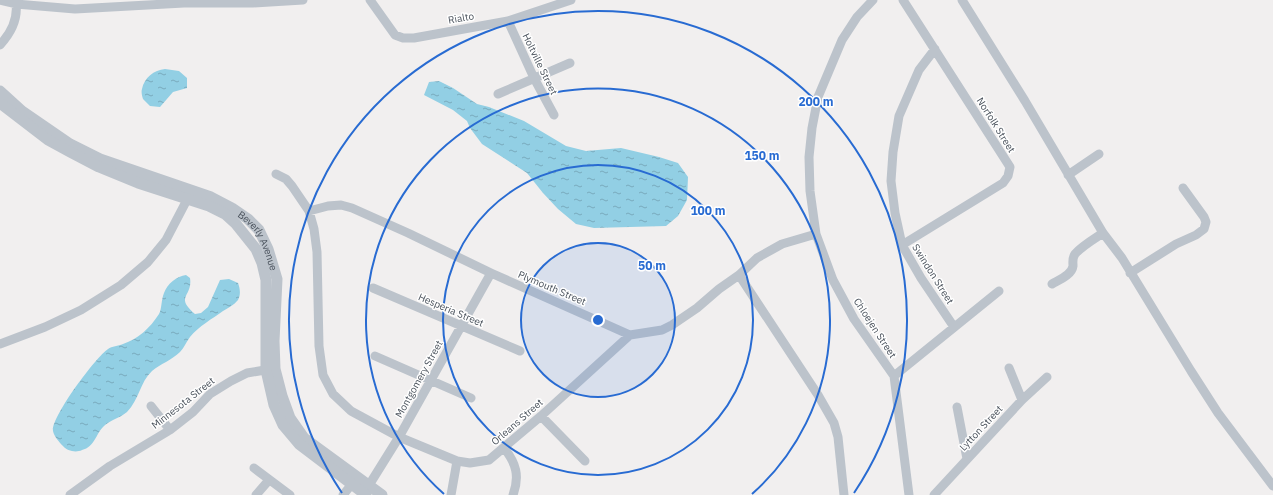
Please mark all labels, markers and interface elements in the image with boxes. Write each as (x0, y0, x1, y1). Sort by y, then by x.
street label: Rialto (447, 9, 475, 27)
street label: Holtville Street (519, 31, 561, 97)
text: 200 m (798, 94, 834, 109)
street label: Norfolk Street (974, 95, 1018, 156)
text: 150 m (744, 148, 780, 163)
text: 100 m (690, 203, 726, 218)
street label: Beverly Avenue (236, 208, 281, 273)
street label: Swindon Street (909, 241, 957, 307)
text: 50 m (638, 258, 666, 273)
street label: Plymouth Street (516, 268, 588, 308)
street label: Hesperia Street (416, 290, 486, 330)
street label: Chloejen Street (851, 295, 900, 361)
centre of rings (591, 313, 605, 327)
street label: Montgomery Street (392, 338, 446, 420)
street label: Minnesota Street (149, 374, 218, 432)
street label: Orleans Street (488, 396, 546, 448)
street label: Lytton Street (957, 402, 1006, 453)

